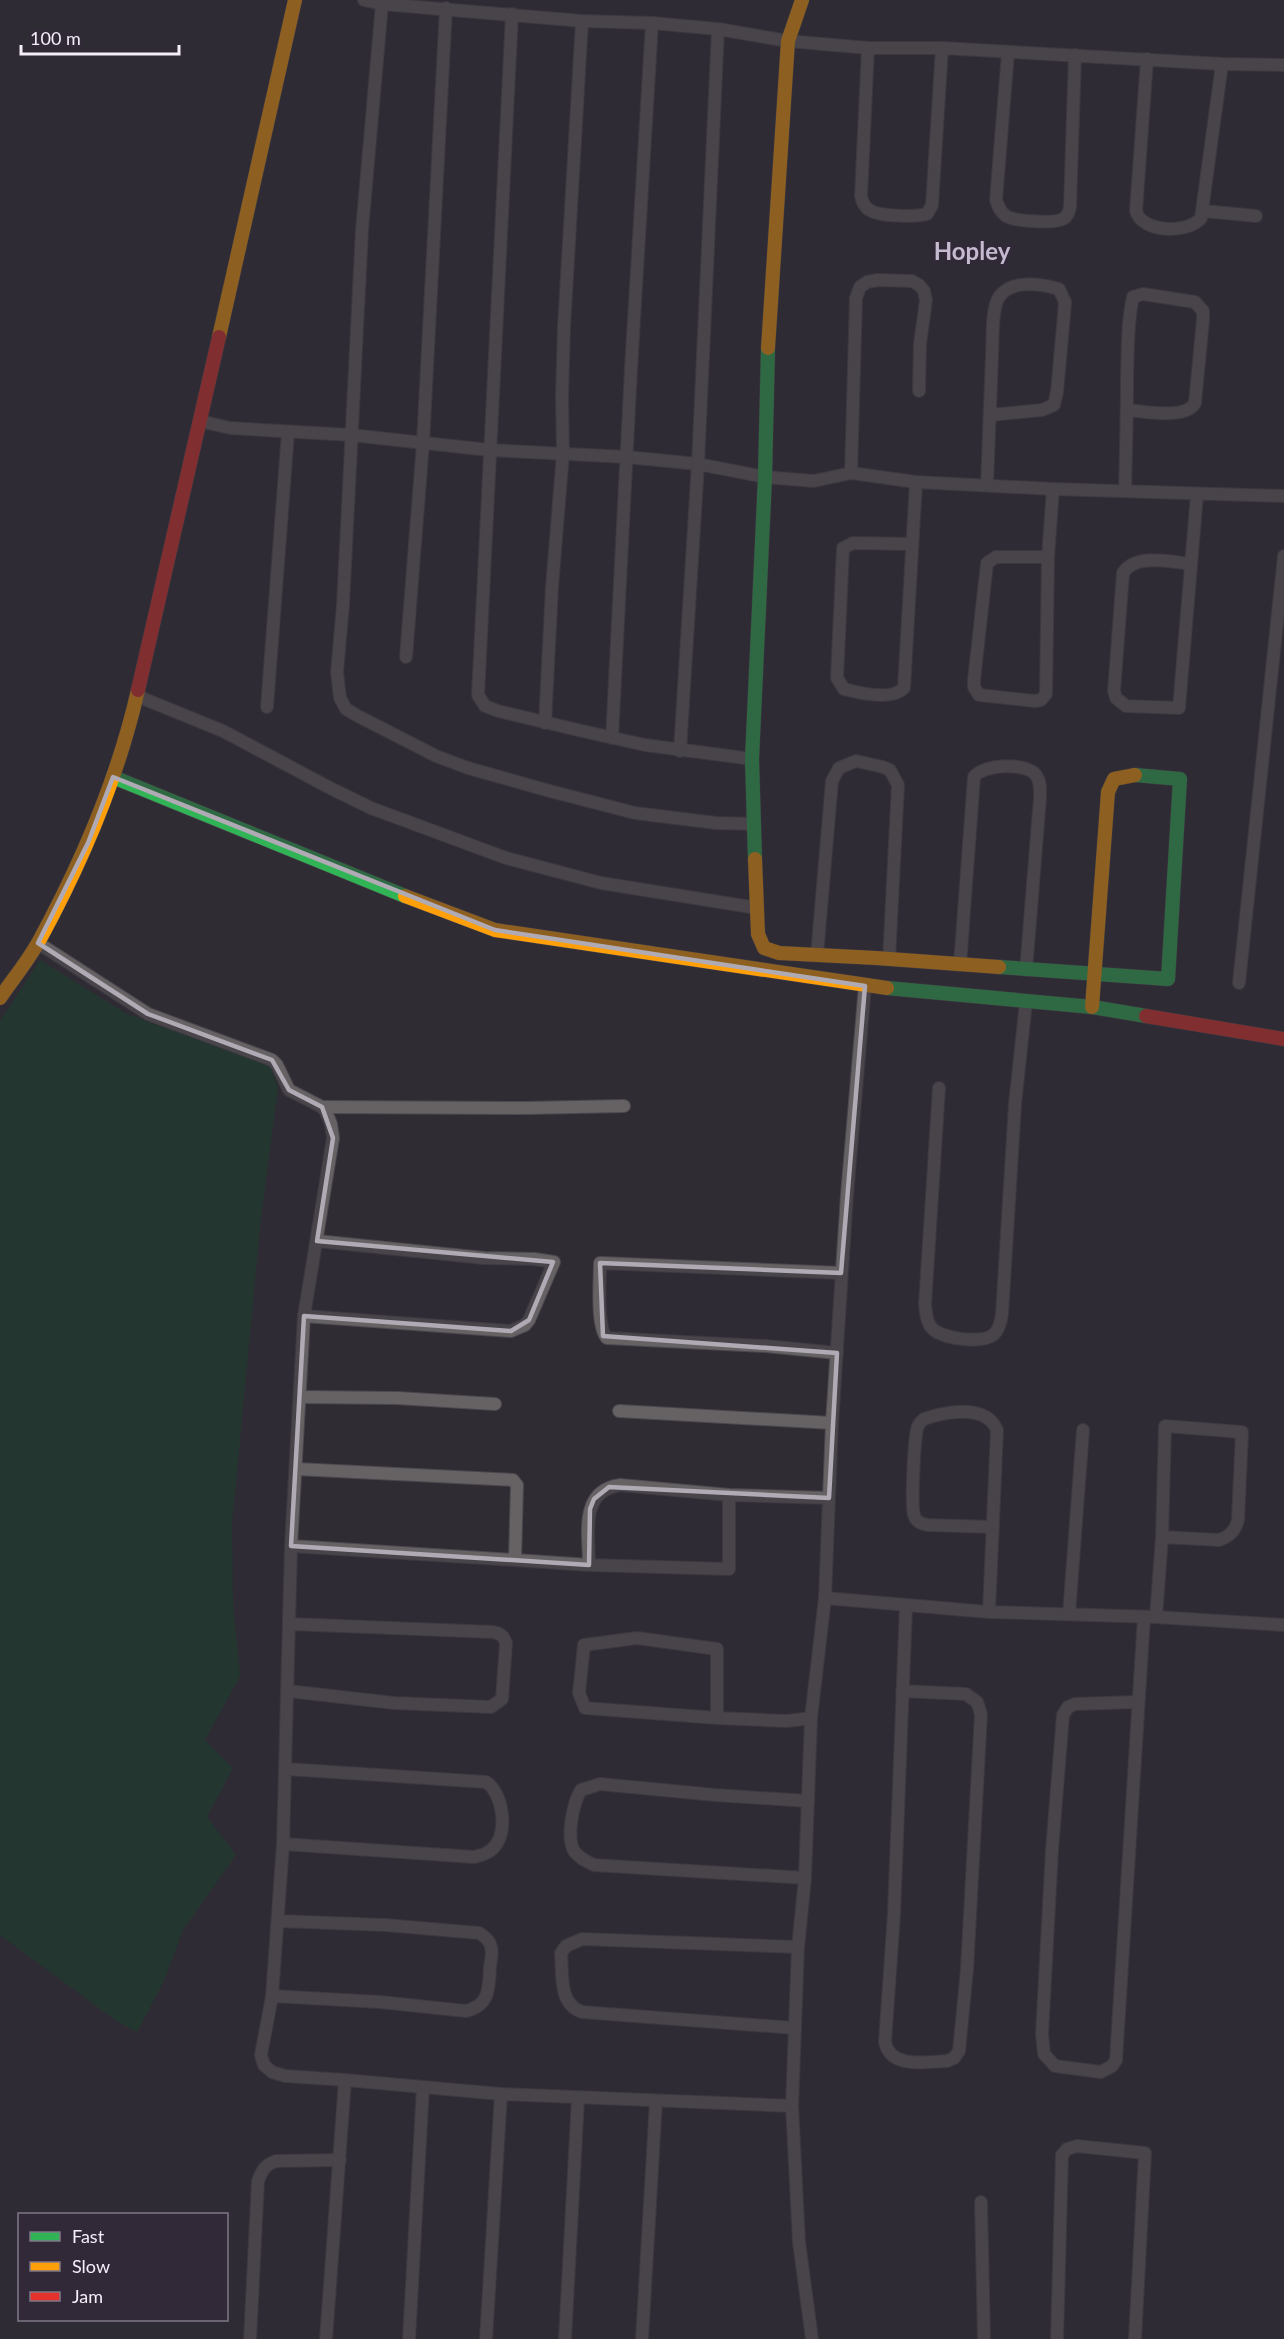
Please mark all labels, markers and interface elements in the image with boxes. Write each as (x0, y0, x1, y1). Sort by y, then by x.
scale bar (21, 18, 178, 56)
text: 100 m (30, 27, 81, 49)
district label: Hopley (934, 236, 1011, 265)
legend (18, 2213, 228, 2321)
text: Fast (72, 2225, 105, 2247)
text: Slow (72, 2255, 110, 2277)
text: Jam (72, 2285, 103, 2307)

